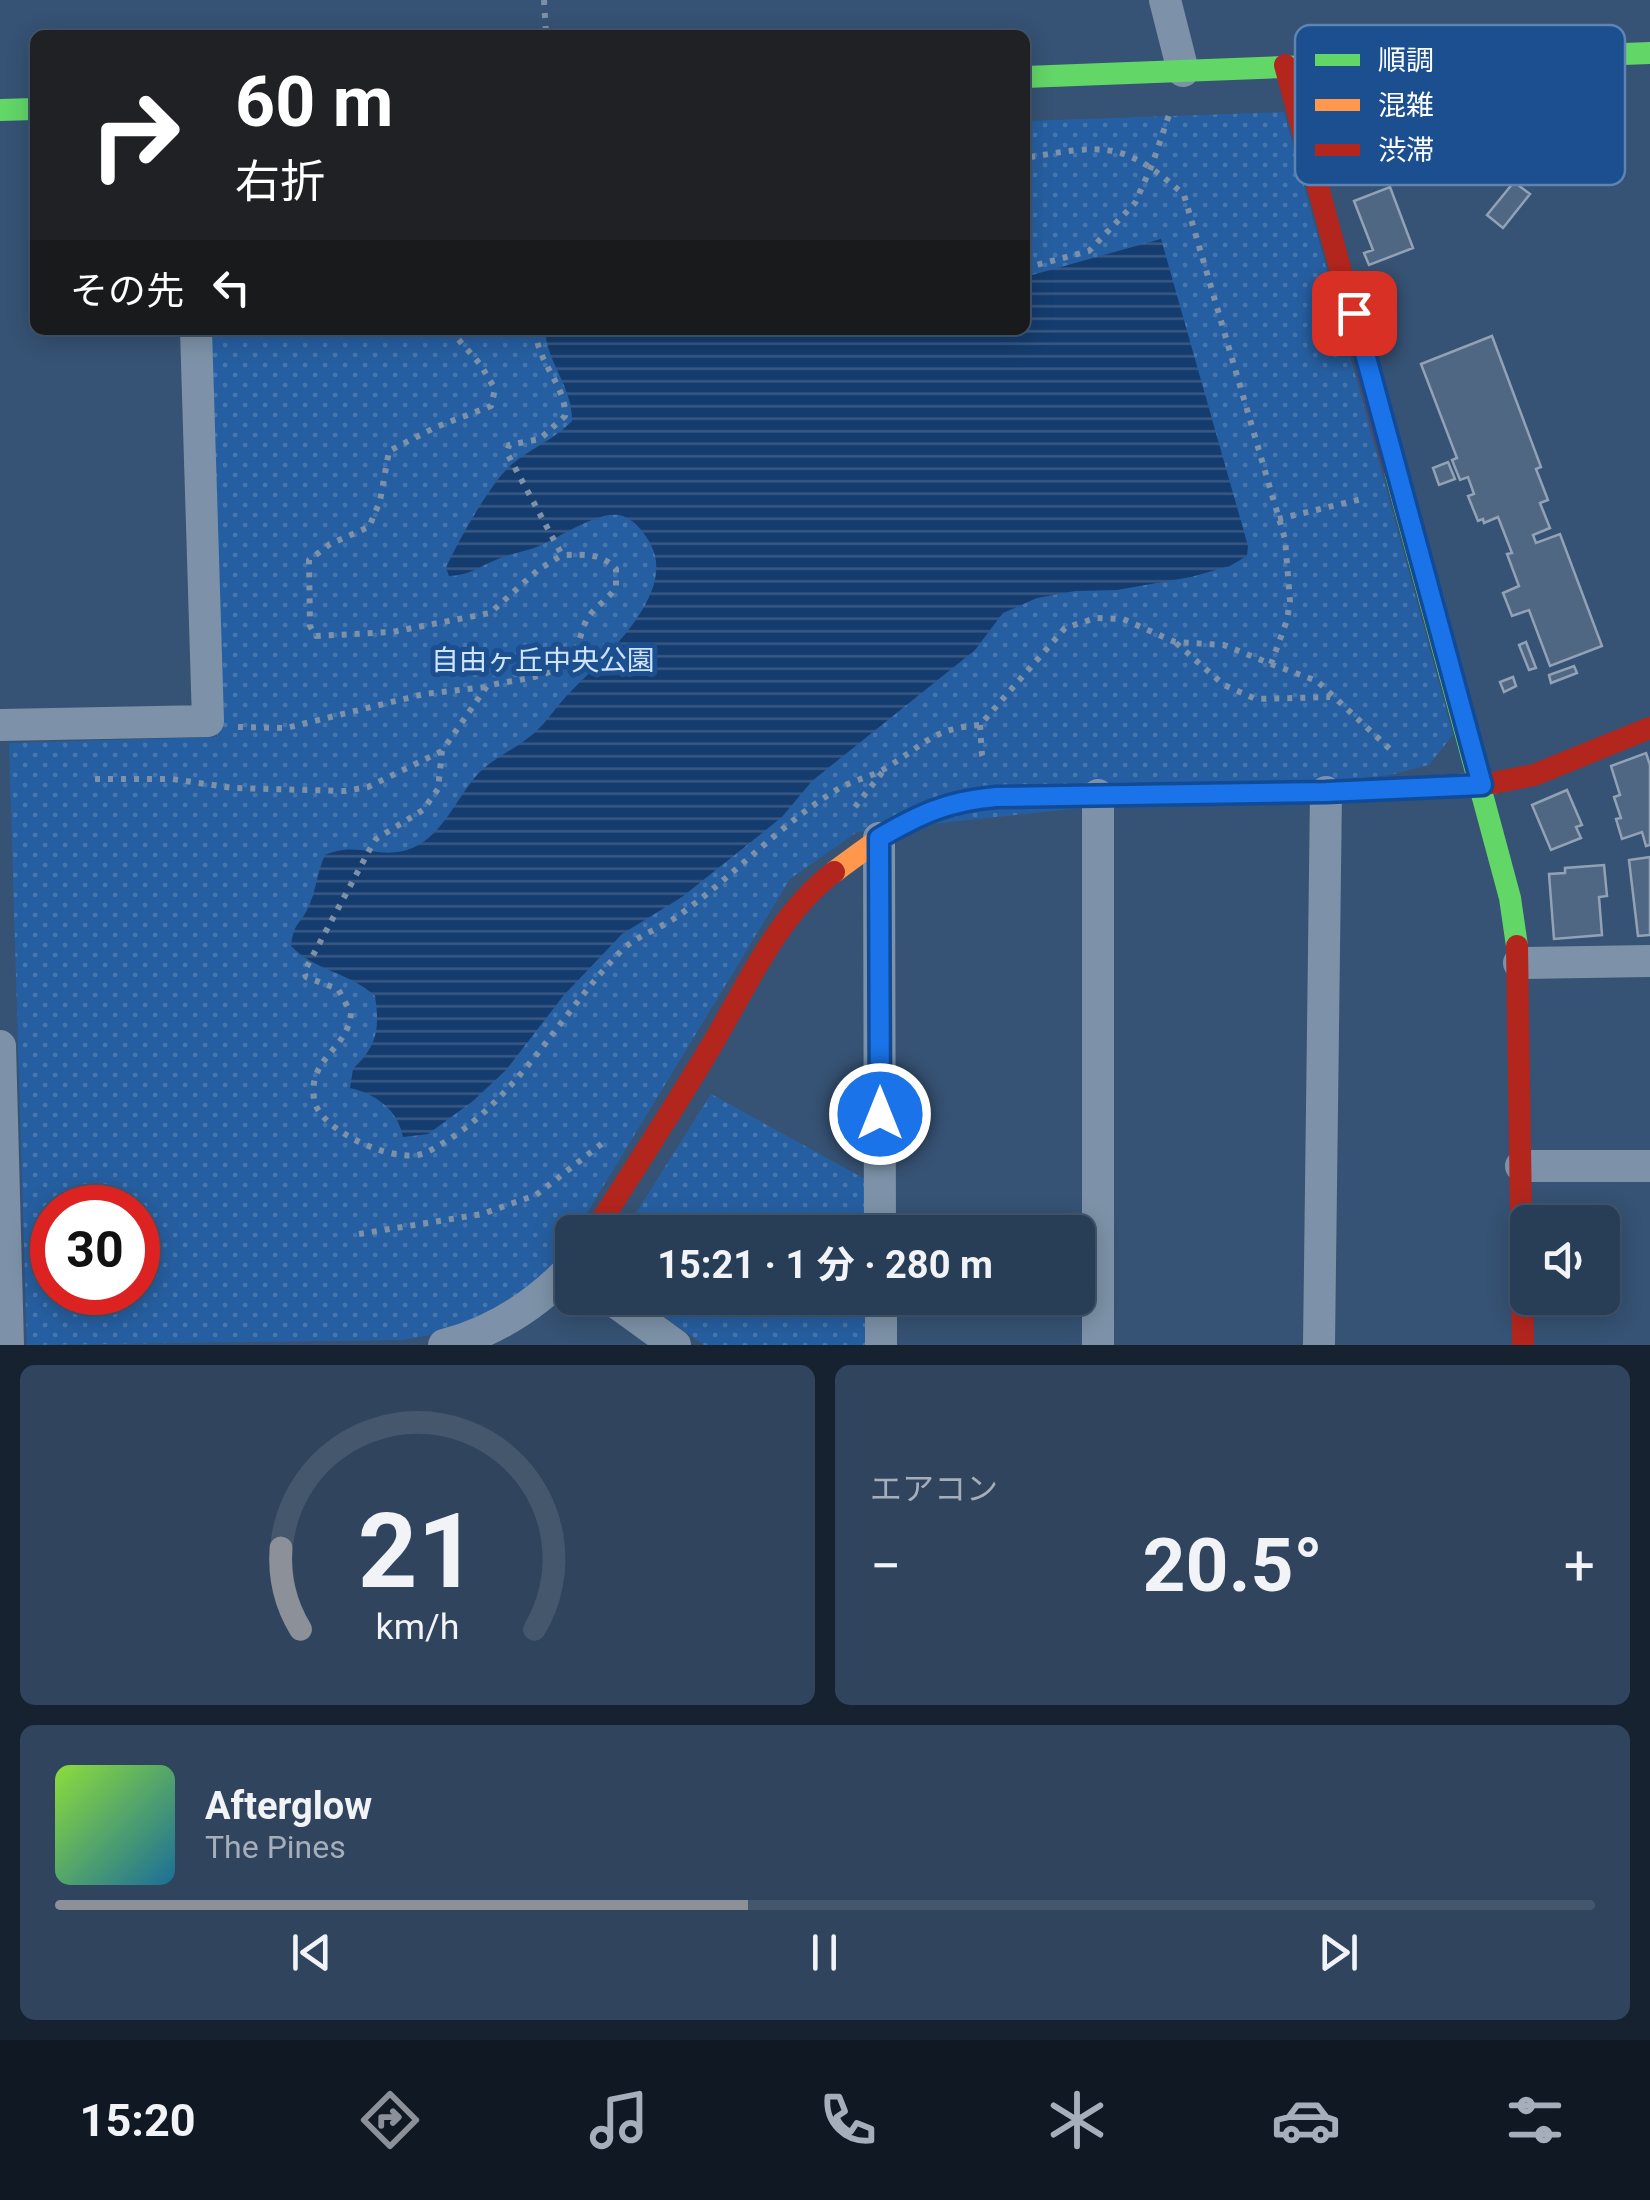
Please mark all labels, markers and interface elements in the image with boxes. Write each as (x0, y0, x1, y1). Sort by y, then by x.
legend (1295, 25, 1625, 185)
text: 順調 (1378, 44, 1434, 77)
text: 60 m (235, 61, 393, 143)
icon: right (70, 70, 200, 200)
text: 混雑 (1378, 89, 1434, 122)
text: 渋滞 (1378, 134, 1434, 167)
text: 右折 (235, 155, 325, 208)
icon: left (204, 260, 259, 315)
text: その先 (70, 269, 184, 313)
pin (1312, 271, 1397, 356)
icon: arrive (1327, 286, 1382, 341)
park label: 自由ヶ丘中央公園 (431, 644, 655, 677)
position arrow (828, 1062, 932, 1166)
speed limit sign: 30 (30, 1185, 160, 1315)
map controls (1510, 1205, 1620, 1315)
button: sound (1510, 1205, 1620, 1315)
text: 15:21 · 1 分 · 280 m (657, 1243, 993, 1287)
text: エアコン (870, 1470, 998, 1508)
text: 21 (358, 1491, 477, 1612)
text: 20.5° (1143, 1521, 1323, 1609)
text: − (870, 1534, 901, 1598)
text: + (1564, 1534, 1595, 1598)
text: km/h (376, 1606, 459, 1648)
text: Afterglow (205, 1784, 372, 1828)
text: The Pines (205, 1828, 346, 1866)
icon: previous (284, 1925, 339, 1980)
icon: pause (797, 1925, 852, 1980)
icon: next (1311, 1925, 1366, 1980)
icon: directions (355, 2085, 425, 2155)
icon: music (584, 2085, 654, 2155)
icon: phone (813, 2085, 883, 2155)
icon: climate (1042, 2085, 1112, 2155)
icon: car (1271, 2085, 1341, 2155)
icon: filters (1500, 2085, 1570, 2155)
text: 15:20 (80, 2094, 196, 2147)

